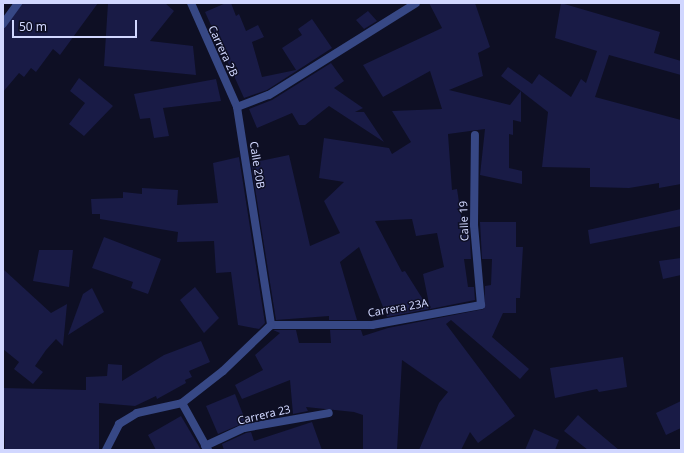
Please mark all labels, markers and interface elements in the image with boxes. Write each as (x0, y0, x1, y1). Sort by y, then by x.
scale bar (14, 12, 139, 38)
text: 50 m (19, 18, 47, 35)
street label: Carrera 2B (205, 23, 241, 79)
street label: Calle 20B (247, 140, 267, 190)
street label: Calle 19 (457, 201, 471, 241)
street label: Carrera 23A (367, 296, 429, 320)
street label: Carrera 23 (236, 402, 292, 428)

